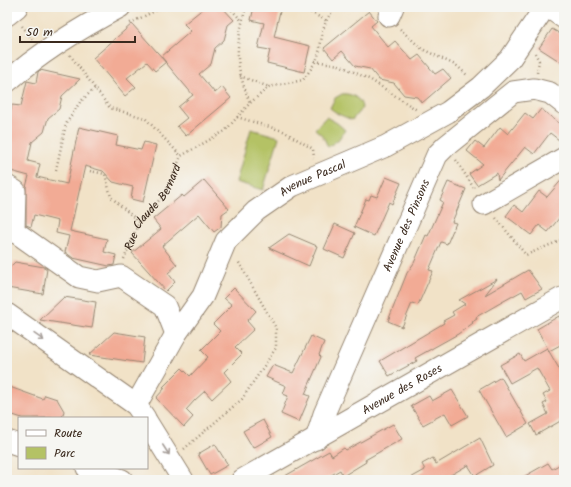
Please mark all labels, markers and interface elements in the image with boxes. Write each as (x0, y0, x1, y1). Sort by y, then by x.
scale bar (20, 18, 135, 44)
text: 50 m (26, 23, 53, 42)
street label: Avenue Pascal (275, 155, 349, 202)
street label: Rue Claude Bernard (119, 160, 186, 253)
street label: Avenue des Pinsons (378, 176, 435, 275)
one-way arrow (33, 333, 44, 341)
street label: Avenue des Roses (358, 359, 446, 419)
legend (18, 417, 148, 469)
text: Route (54, 424, 83, 443)
text: Parc (54, 444, 75, 463)
one-way arrow (162, 444, 170, 455)

